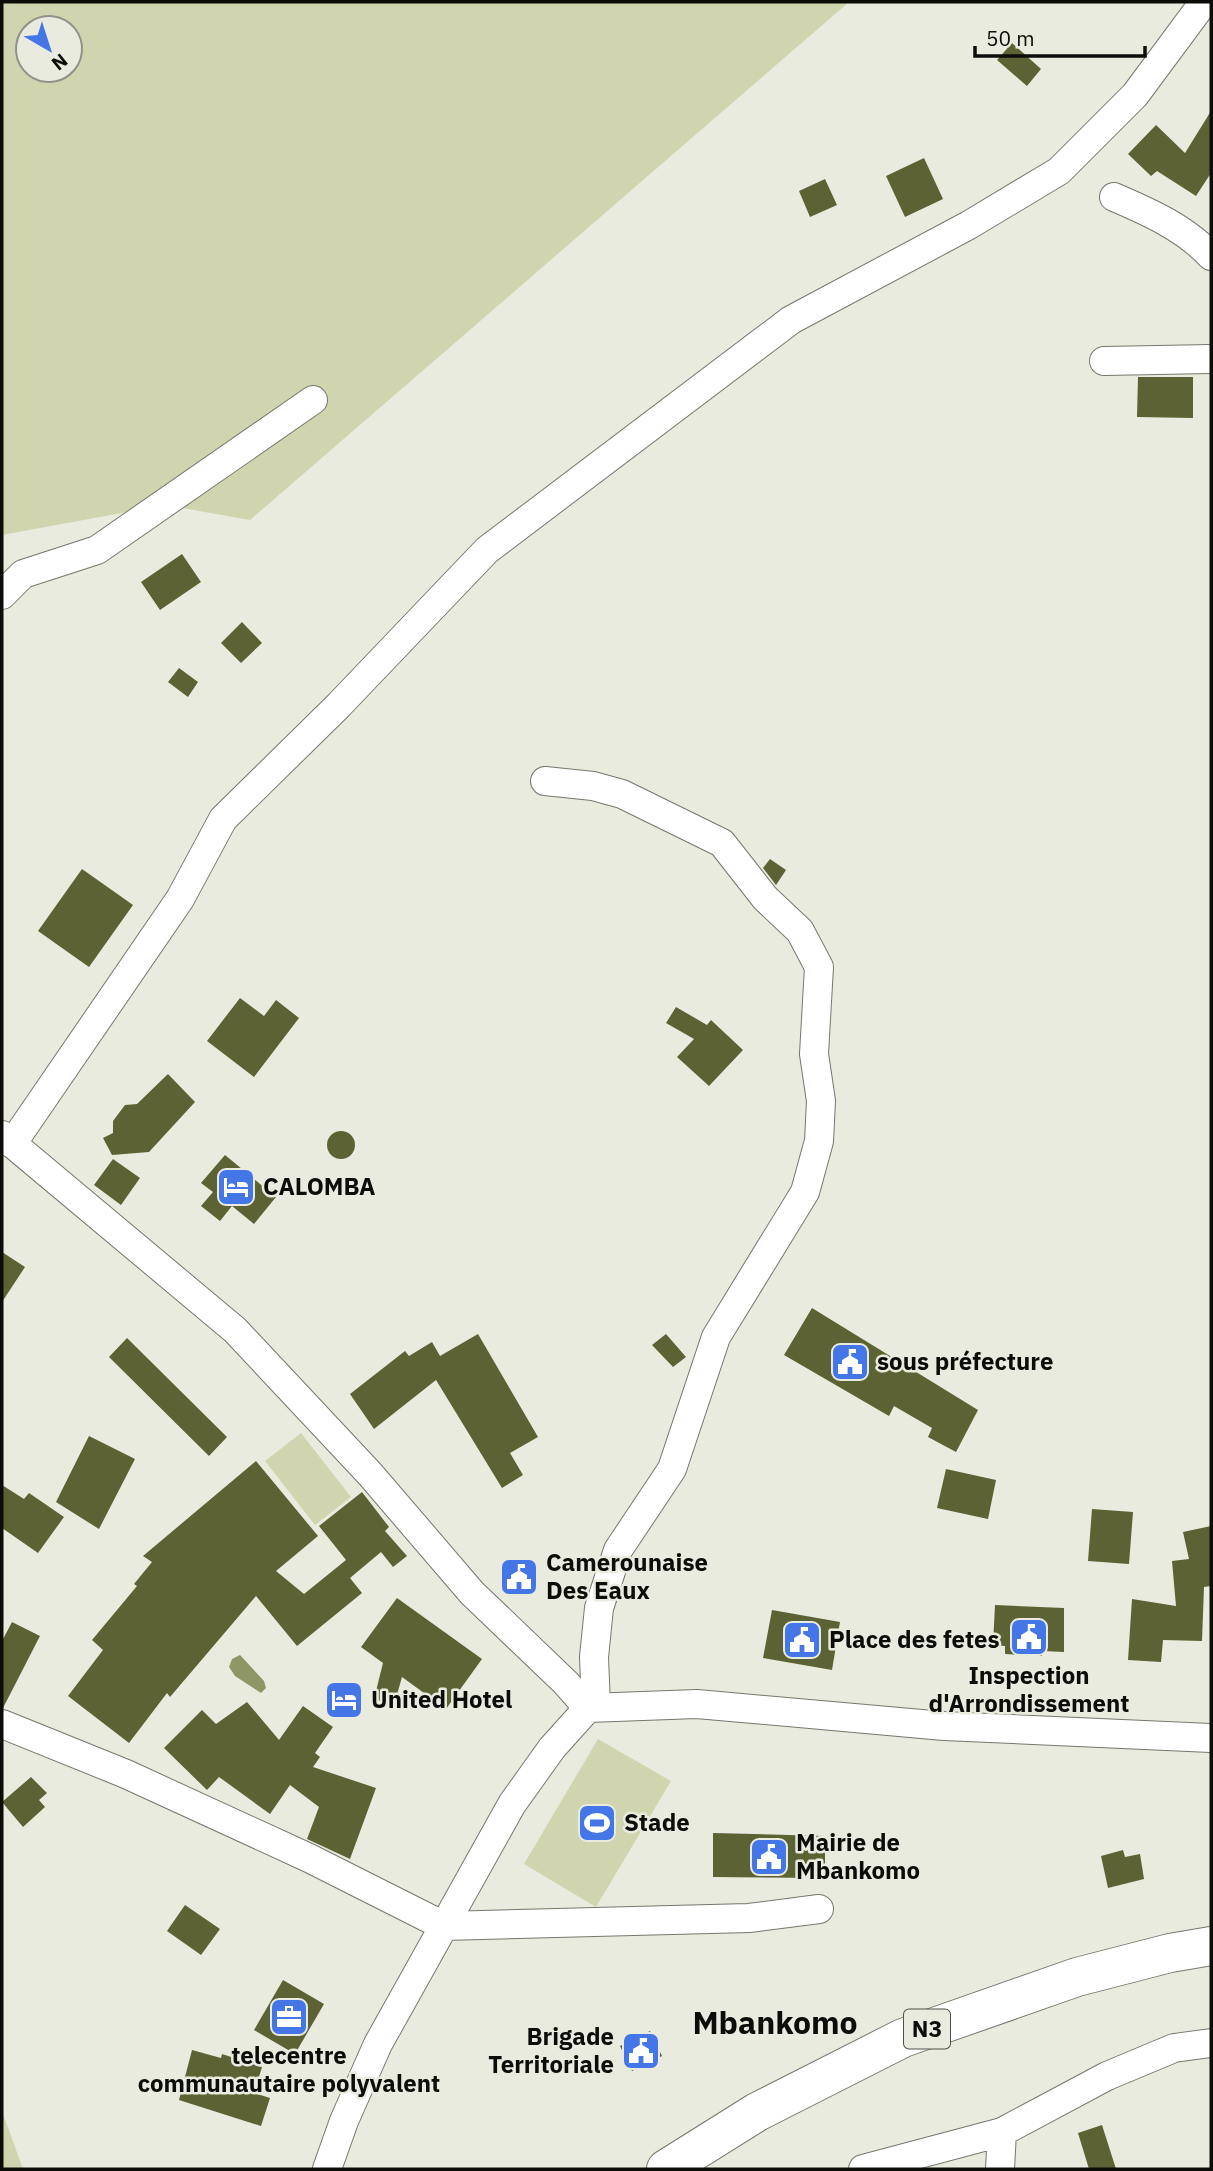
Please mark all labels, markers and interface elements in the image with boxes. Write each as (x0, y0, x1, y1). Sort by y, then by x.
north arrow (14, 14, 84, 84)
scale bar (975, 14, 1145, 58)
text: 50 m (986, 24, 1035, 52)
text: N (47, 49, 73, 76)
hotel icon: CALOMBA (215, 1166, 257, 1208)
place label: CALOMBA (263, 1170, 376, 1202)
public building icon: sous préfecture (829, 1341, 871, 1383)
place label: sous préfecture (877, 1345, 1053, 1377)
place label: Camerounaise Des Eaux (546, 1546, 708, 1606)
public building icon: Camerounaise Des Eaux (498, 1556, 540, 1598)
public building icon: Inspection d'Arrondissement (1008, 1616, 1050, 1658)
public building icon: Place des fetes (781, 1619, 823, 1661)
place label: Place des fetes (829, 1623, 1000, 1655)
place label: Inspection d'Arrondissement (929, 1659, 1129, 1719)
hotel icon: United Hotel (323, 1679, 365, 1721)
place label: United Hotel (371, 1683, 512, 1715)
sports icon: Stade (576, 1802, 618, 1844)
place label: Stade (624, 1806, 690, 1838)
place label: Mairie de Mbankomo (796, 1826, 920, 1886)
public building icon: Mairie de Mbankomo (748, 1836, 790, 1878)
office icon: telecentre communautaire polyvalent (268, 1996, 310, 2038)
district label: Mbankomo (692, 2001, 858, 2043)
road number: N3 (904, 2010, 950, 2048)
place label: Brigade Territoriale (488, 2020, 614, 2080)
public building icon: Brigade Territoriale (620, 2030, 662, 2072)
place label: telecentre communautaire polyvalent (138, 2039, 440, 2099)

